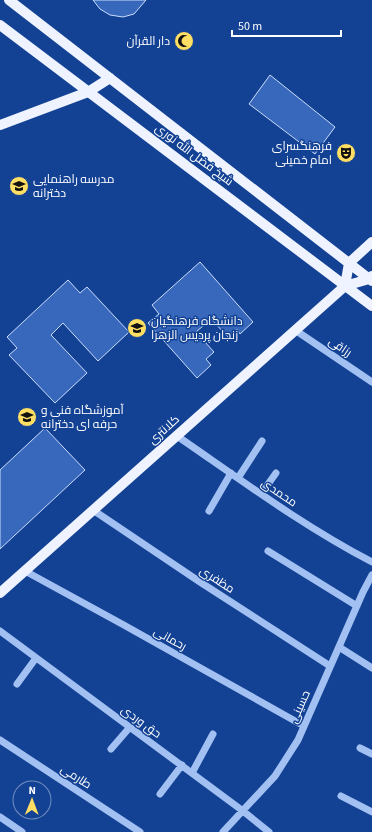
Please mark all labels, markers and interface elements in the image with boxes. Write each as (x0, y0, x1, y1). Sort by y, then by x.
scale bar (232, 12, 341, 38)
text: 50 m (238, 18, 262, 35)
mosque icon: دار القرآن (173, 30, 195, 52)
place label: دار القرآن (126, 33, 170, 50)
street label: شیخ فضل الله نوری (151, 120, 237, 190)
place label: فرهنگسرای امام خمینی (272, 138, 332, 169)
theatre icon: فرهنگسرای امام خمینی (335, 142, 357, 164)
place label: مدرسه راهنمایی دخترانه (33, 171, 114, 202)
school or university icon: مدرسه راهنمایی دخترانه (8, 175, 30, 197)
place label: دانشگاه فرهنگیان زنجان پردیس الزهرا (151, 313, 243, 344)
school or university icon: دانشگاه فرهنگیان زنجان پردیس الزهرا (126, 317, 148, 339)
street label: رزاقی (325, 333, 355, 361)
place label: آموزشگاه فنی و حرفه ای دخترانه (41, 402, 125, 433)
school or university icon: آموزشگاه فنی و حرفه ای دخترانه (16, 406, 38, 428)
street label: کلانتری (145, 411, 183, 449)
street label: محمدی (258, 475, 300, 511)
street label: مظفری (196, 562, 238, 598)
street label: رحمانی (150, 623, 190, 655)
street label: حسینی (285, 688, 315, 726)
street label: حق وردی (117, 702, 165, 742)
street label: طارمی (57, 761, 95, 793)
north arrow (12, 780, 52, 820)
text: N (28, 783, 36, 798)

